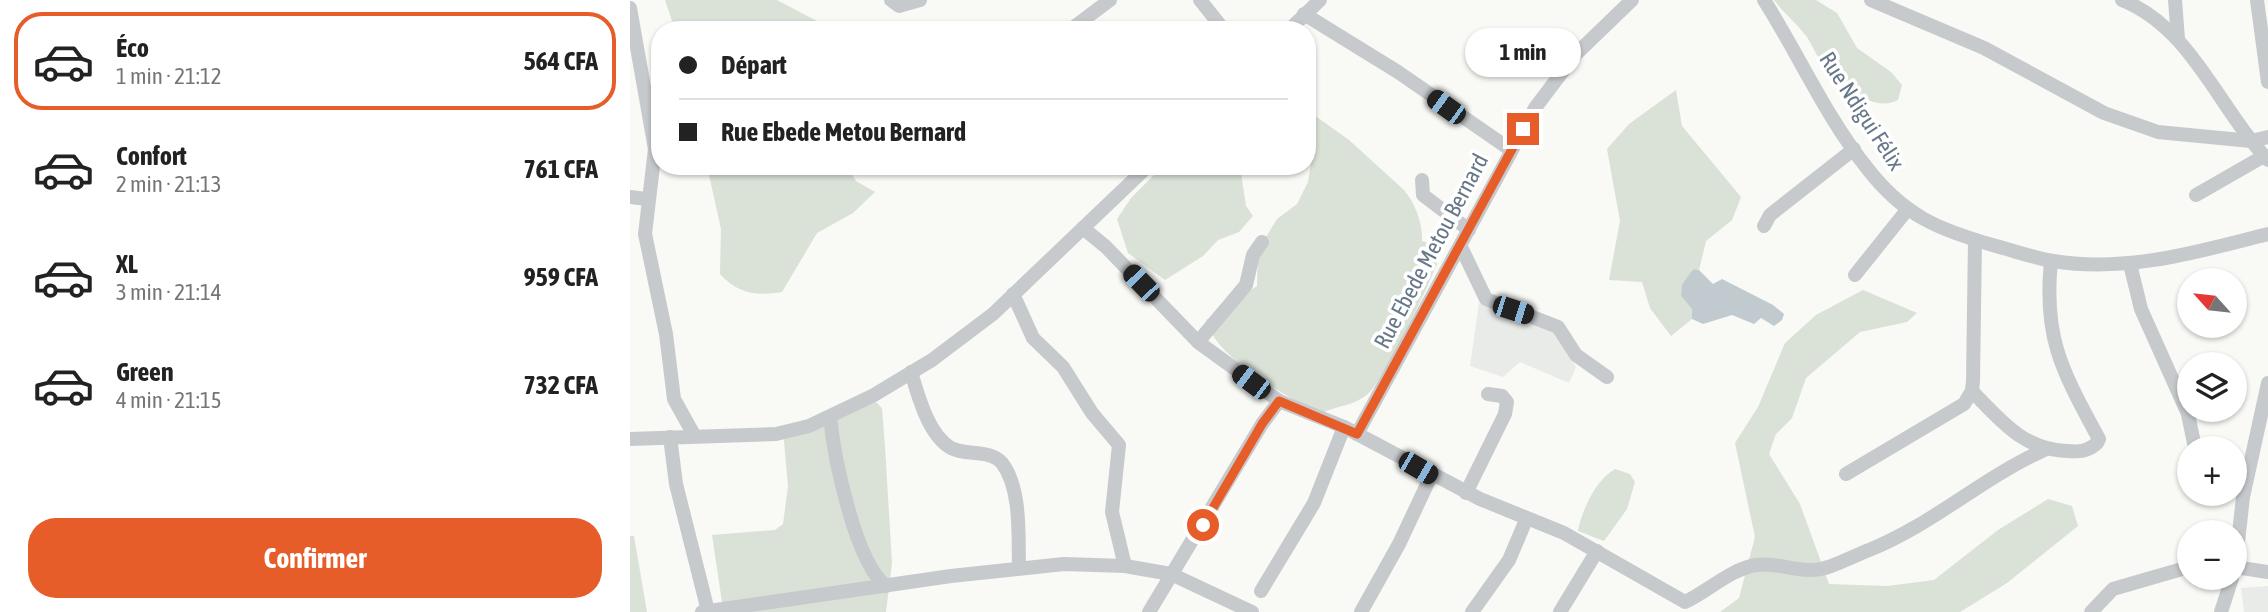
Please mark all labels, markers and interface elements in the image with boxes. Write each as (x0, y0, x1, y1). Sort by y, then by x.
callout: 1 min (1465, 27, 1581, 76)
icon: car (32, 30, 95, 93)
text: Éco (116, 33, 149, 63)
text: 1 min (1500, 39, 1546, 65)
text: 564 CFA (523, 46, 598, 76)
street label: Rue Ndigui Félix (1814, 47, 1910, 175)
text: Départ (721, 50, 787, 80)
text: 1 min · 21:12 (116, 63, 222, 89)
car (1423, 86, 1470, 128)
route end (1507, 113, 1539, 145)
text: Rue Ebede Metou Bernard (721, 117, 966, 147)
icon: car (32, 138, 95, 201)
text: Confort (116, 141, 187, 171)
street label: Rue Ebede Metou Bernard (1369, 149, 1493, 353)
text: 761 CFA (523, 154, 598, 184)
text: 2 min · 21:13 (116, 171, 222, 197)
icon: car (32, 246, 95, 309)
text: XL (116, 249, 138, 279)
car (1119, 261, 1164, 305)
text: 959 CFA (523, 262, 598, 292)
north arrow (2177, 268, 2247, 338)
map controls (2177, 268, 2247, 590)
text: 3 min · 21:14 (116, 279, 222, 305)
car (1490, 294, 1537, 326)
button: layers (2177, 352, 2247, 422)
icon: car (32, 354, 95, 417)
text: Green (116, 357, 174, 387)
car (1228, 361, 1275, 403)
text: 732 CFA (523, 370, 598, 400)
text: 4 min · 21:15 (116, 387, 222, 413)
button: + (2177, 436, 2247, 506)
car (1395, 448, 1442, 488)
route start (1187, 509, 1219, 541)
button: Confirmer (28, 518, 602, 598)
button: − (2177, 520, 2247, 590)

